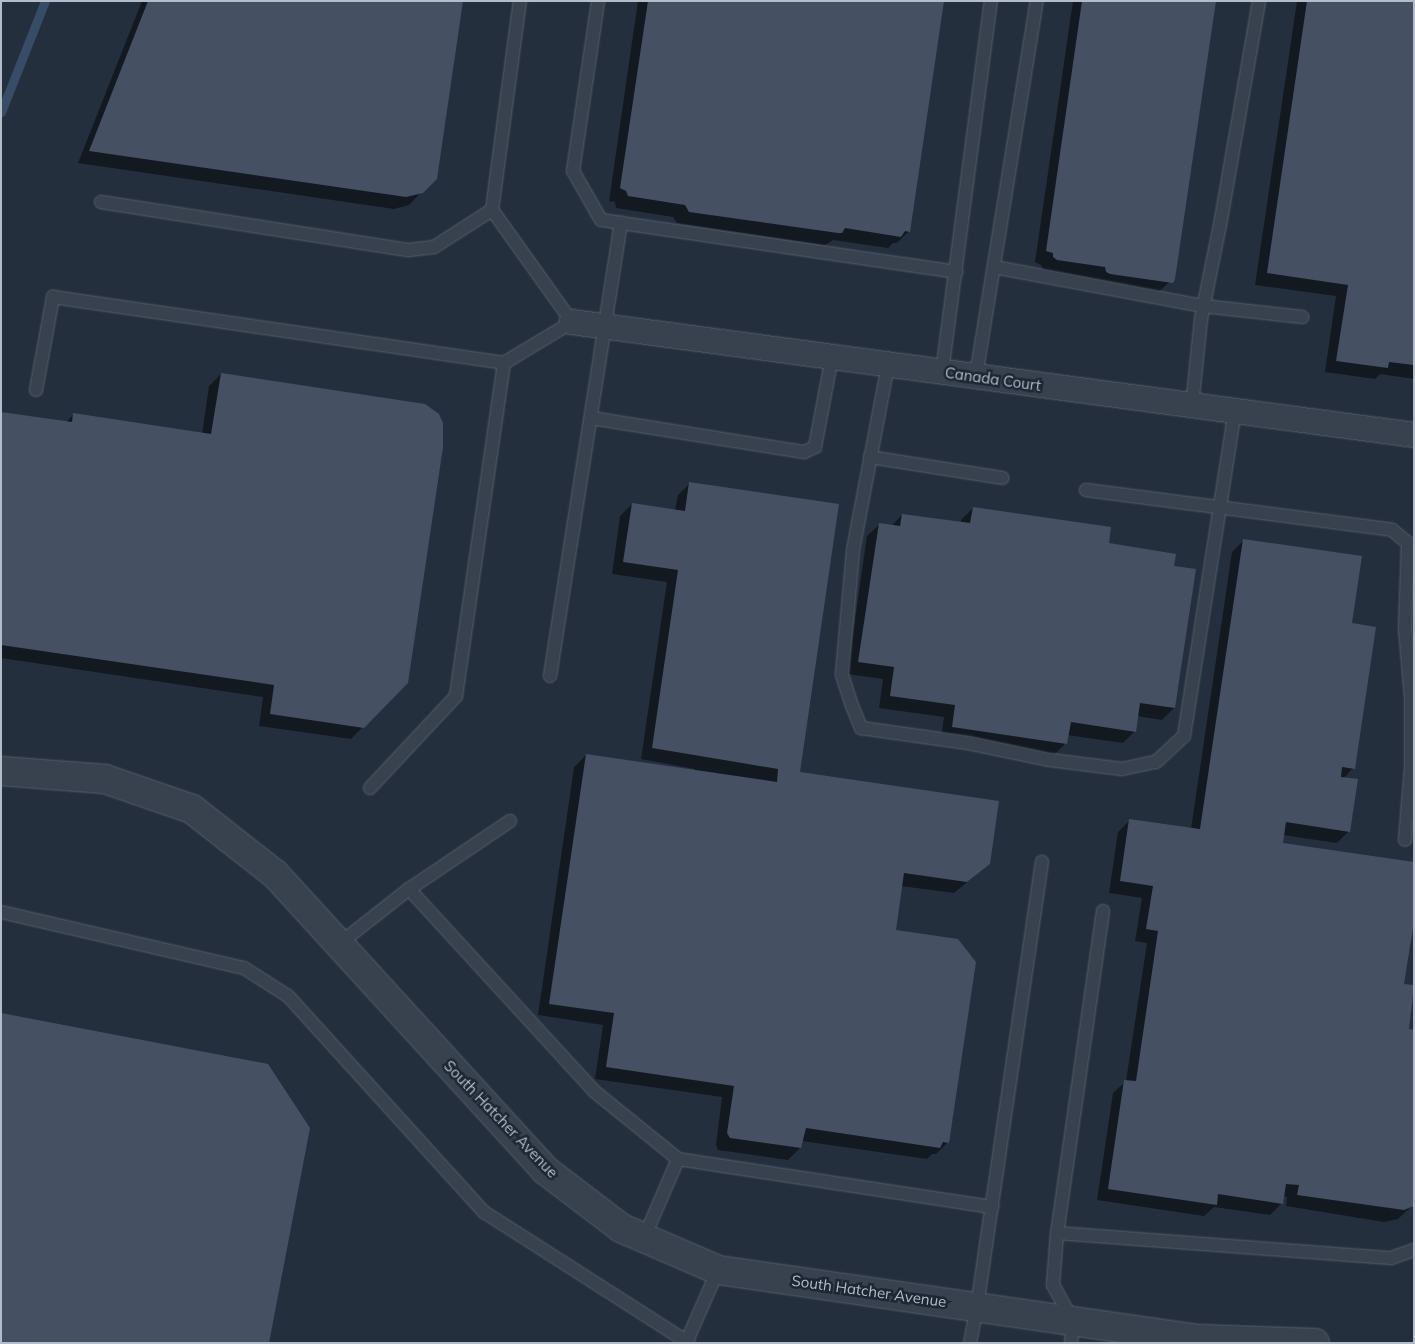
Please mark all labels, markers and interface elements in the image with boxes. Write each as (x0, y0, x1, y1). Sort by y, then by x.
street label: Canada Court (944, 363, 1042, 395)
street label: South Hatcher Avenue (440, 1057, 562, 1181)
street label: South Hatcher Avenue (790, 1271, 948, 1311)

